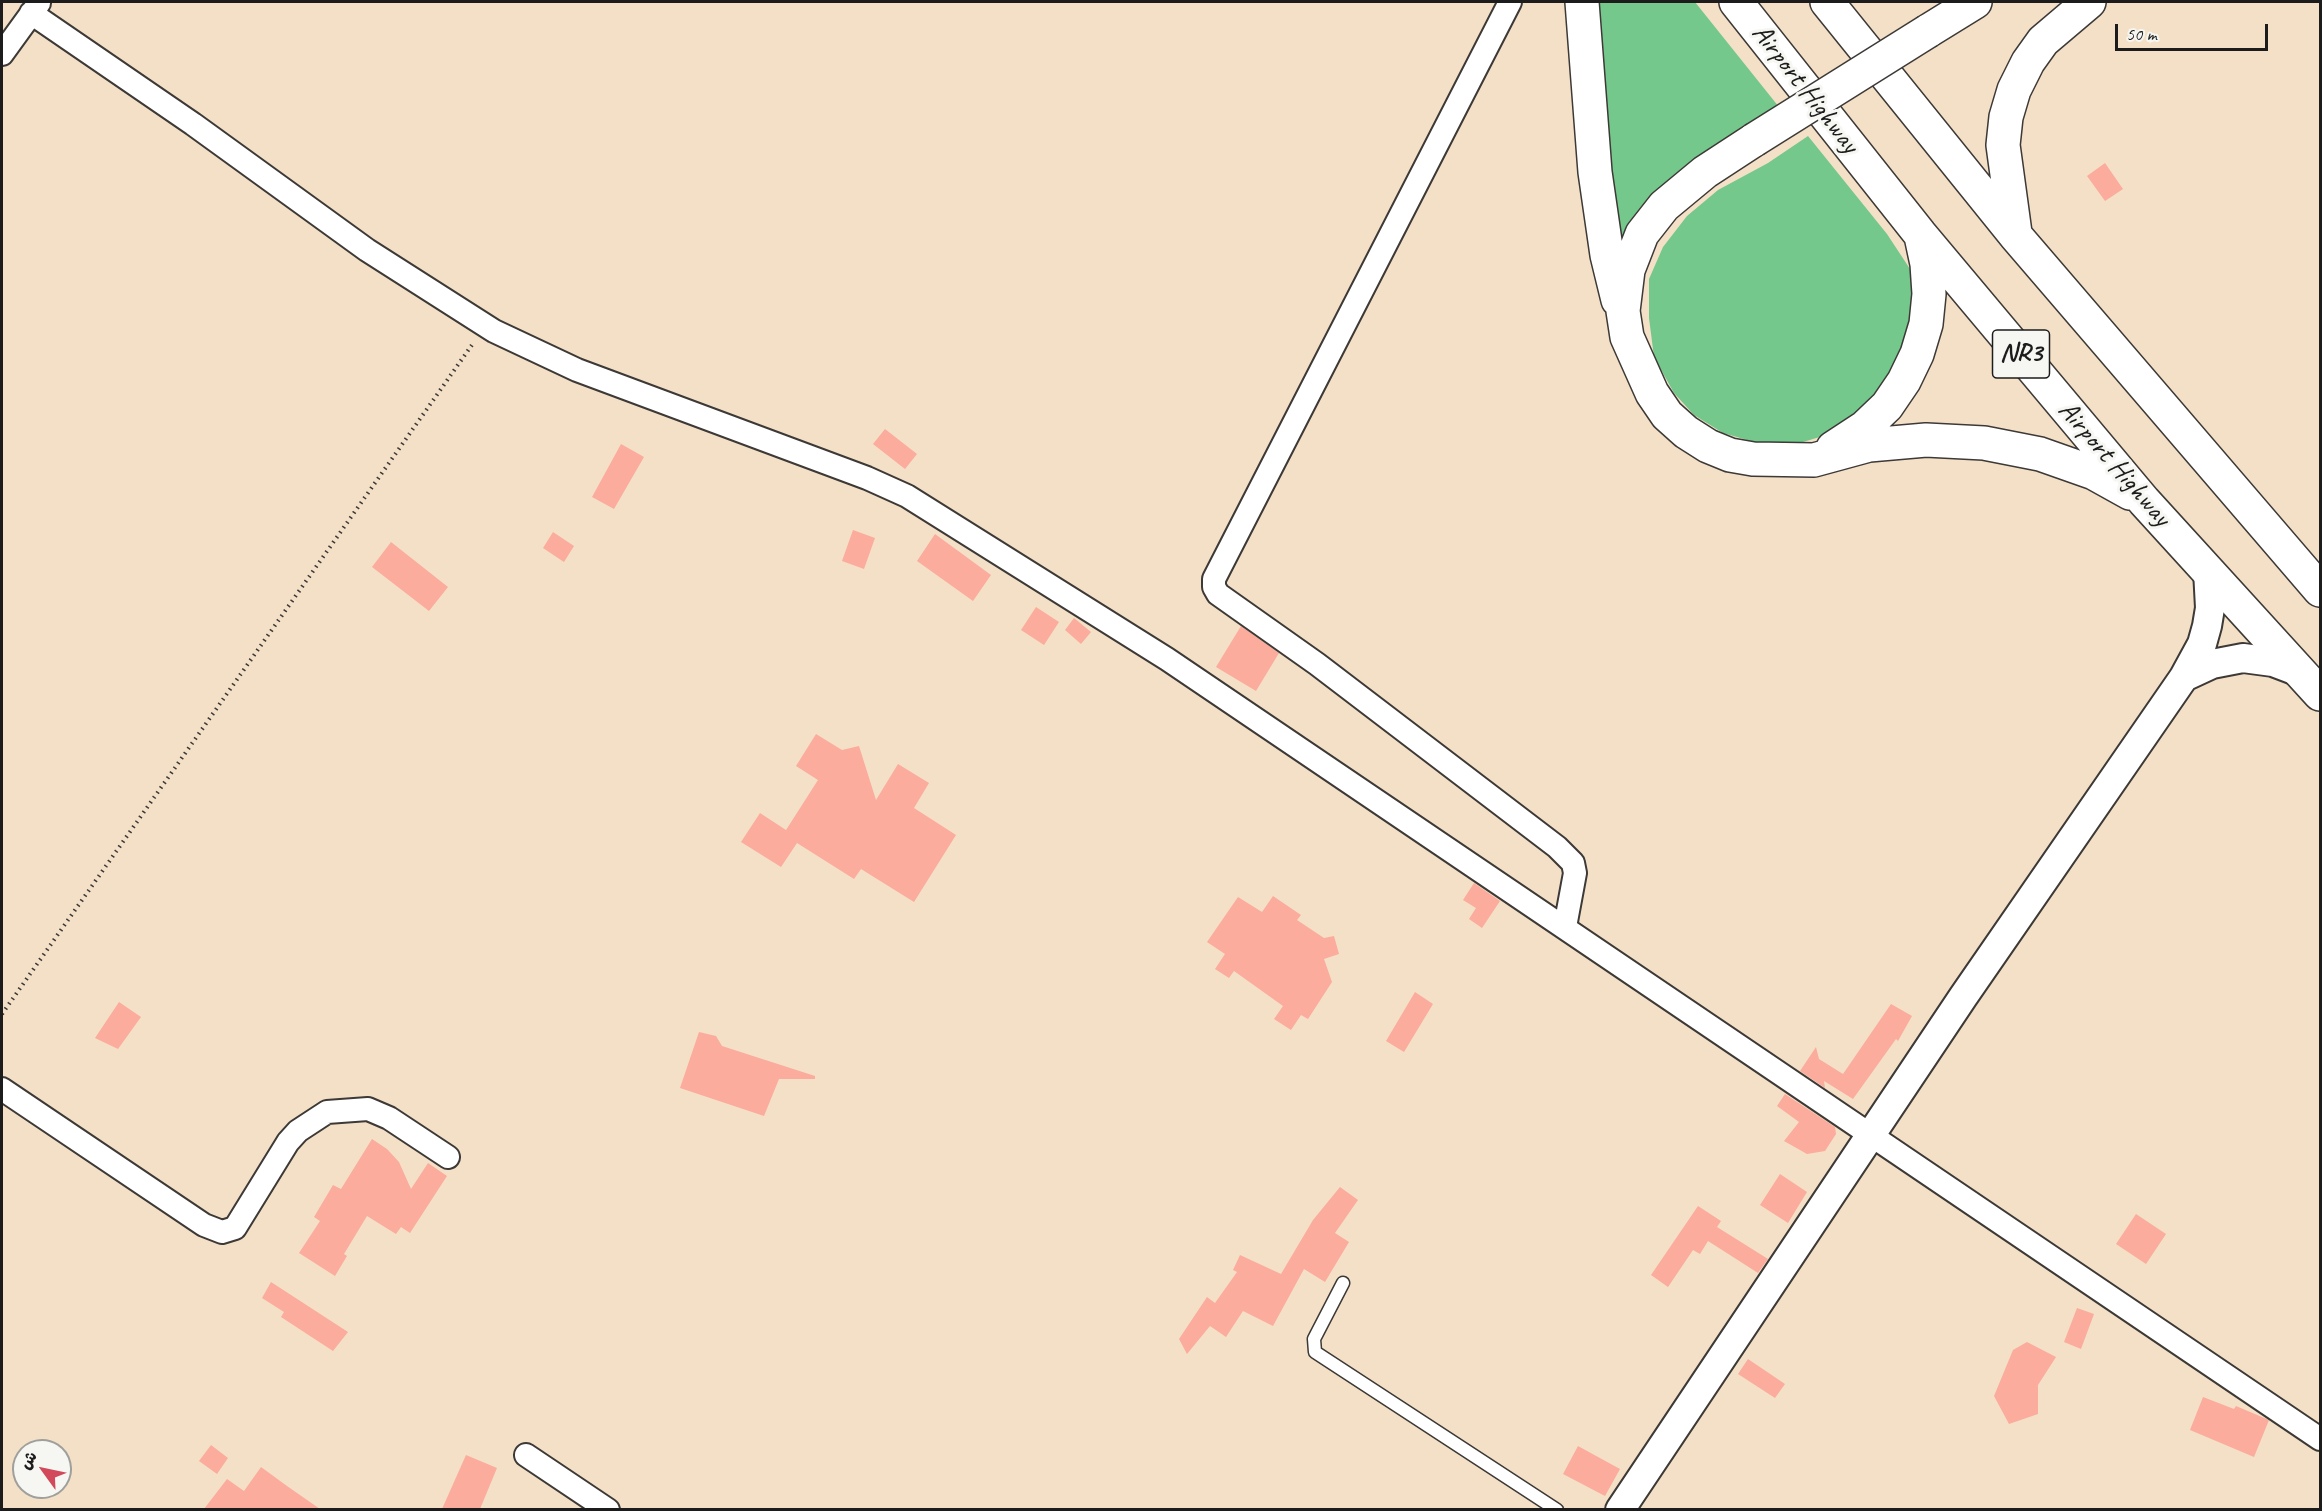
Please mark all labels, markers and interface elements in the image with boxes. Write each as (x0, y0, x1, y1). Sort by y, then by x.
scale bar (2118, 12, 2271, 50)
street label: Airport Highway (1744, 18, 1866, 160)
text: 50 m (2126, 23, 2157, 45)
road number: NR3 (1992, 330, 2050, 378)
street label: Airport Highway (2050, 394, 2178, 534)
north arrow (12, 1439, 72, 1499)
text: ش (15, 1447, 42, 1473)

